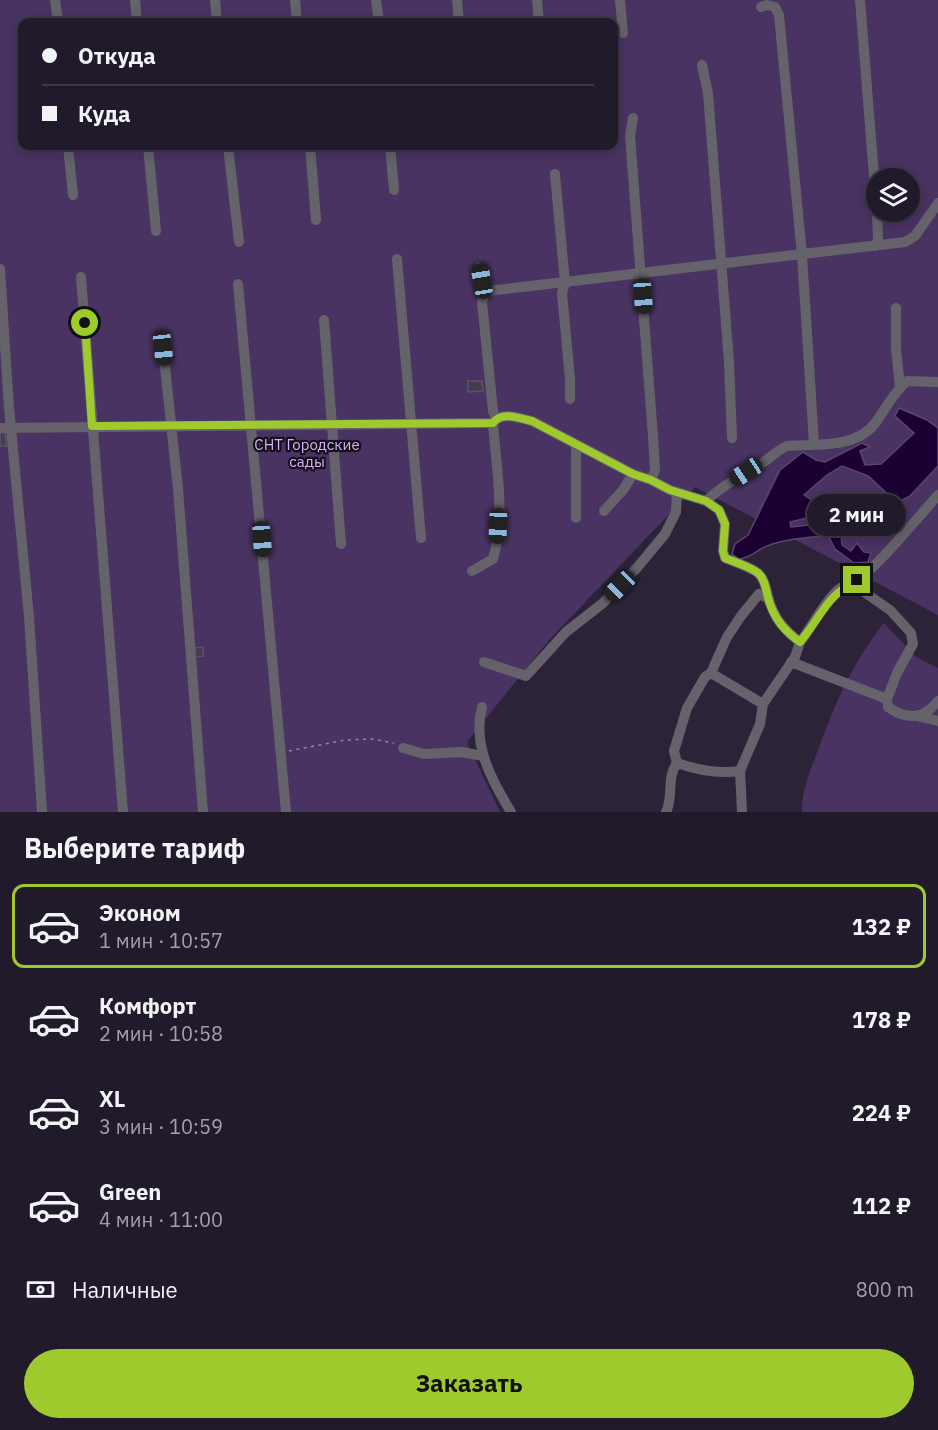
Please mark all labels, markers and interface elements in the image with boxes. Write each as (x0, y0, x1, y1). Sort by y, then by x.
text: Откуда (78, 41, 156, 70)
text: Куда (78, 99, 131, 128)
map controls (866, 168, 920, 222)
button: layers (866, 168, 920, 222)
car (470, 262, 494, 300)
car (633, 277, 653, 315)
route start (71, 309, 98, 336)
car (152, 329, 174, 367)
park label: СНТ Городские сады (254, 435, 360, 471)
car (726, 455, 766, 489)
callout: 2 мин (808, 493, 906, 535)
text: 2 мин (829, 501, 884, 528)
car (488, 508, 508, 544)
car (252, 520, 272, 558)
route end (843, 566, 870, 593)
car (601, 567, 639, 605)
text: Выберите тариф (24, 830, 245, 865)
text: Эконом (99, 898, 181, 927)
icon: car (27, 899, 81, 953)
text: 132 ₽ (852, 912, 911, 941)
text: 1 мин · 10:57 (99, 927, 223, 954)
text: Комфорт (99, 991, 196, 1020)
icon: car (27, 992, 81, 1046)
text: 178 ₽ (852, 1005, 911, 1034)
text: 2 мин · 10:58 (99, 1020, 223, 1047)
text: XL (99, 1084, 125, 1113)
icon: car (27, 1085, 81, 1139)
text: 224 ₽ (852, 1098, 911, 1127)
text: 3 мин · 10:59 (99, 1113, 223, 1140)
text: Green (99, 1177, 161, 1206)
icon: car (27, 1178, 81, 1232)
text: 112 ₽ (852, 1191, 911, 1220)
text: 4 мин · 11:00 (99, 1206, 223, 1233)
icon: cash (24, 1273, 57, 1306)
text: Наличные (72, 1275, 178, 1304)
text: 800 m (856, 1276, 914, 1303)
button: Заказать (24, 1349, 914, 1418)

